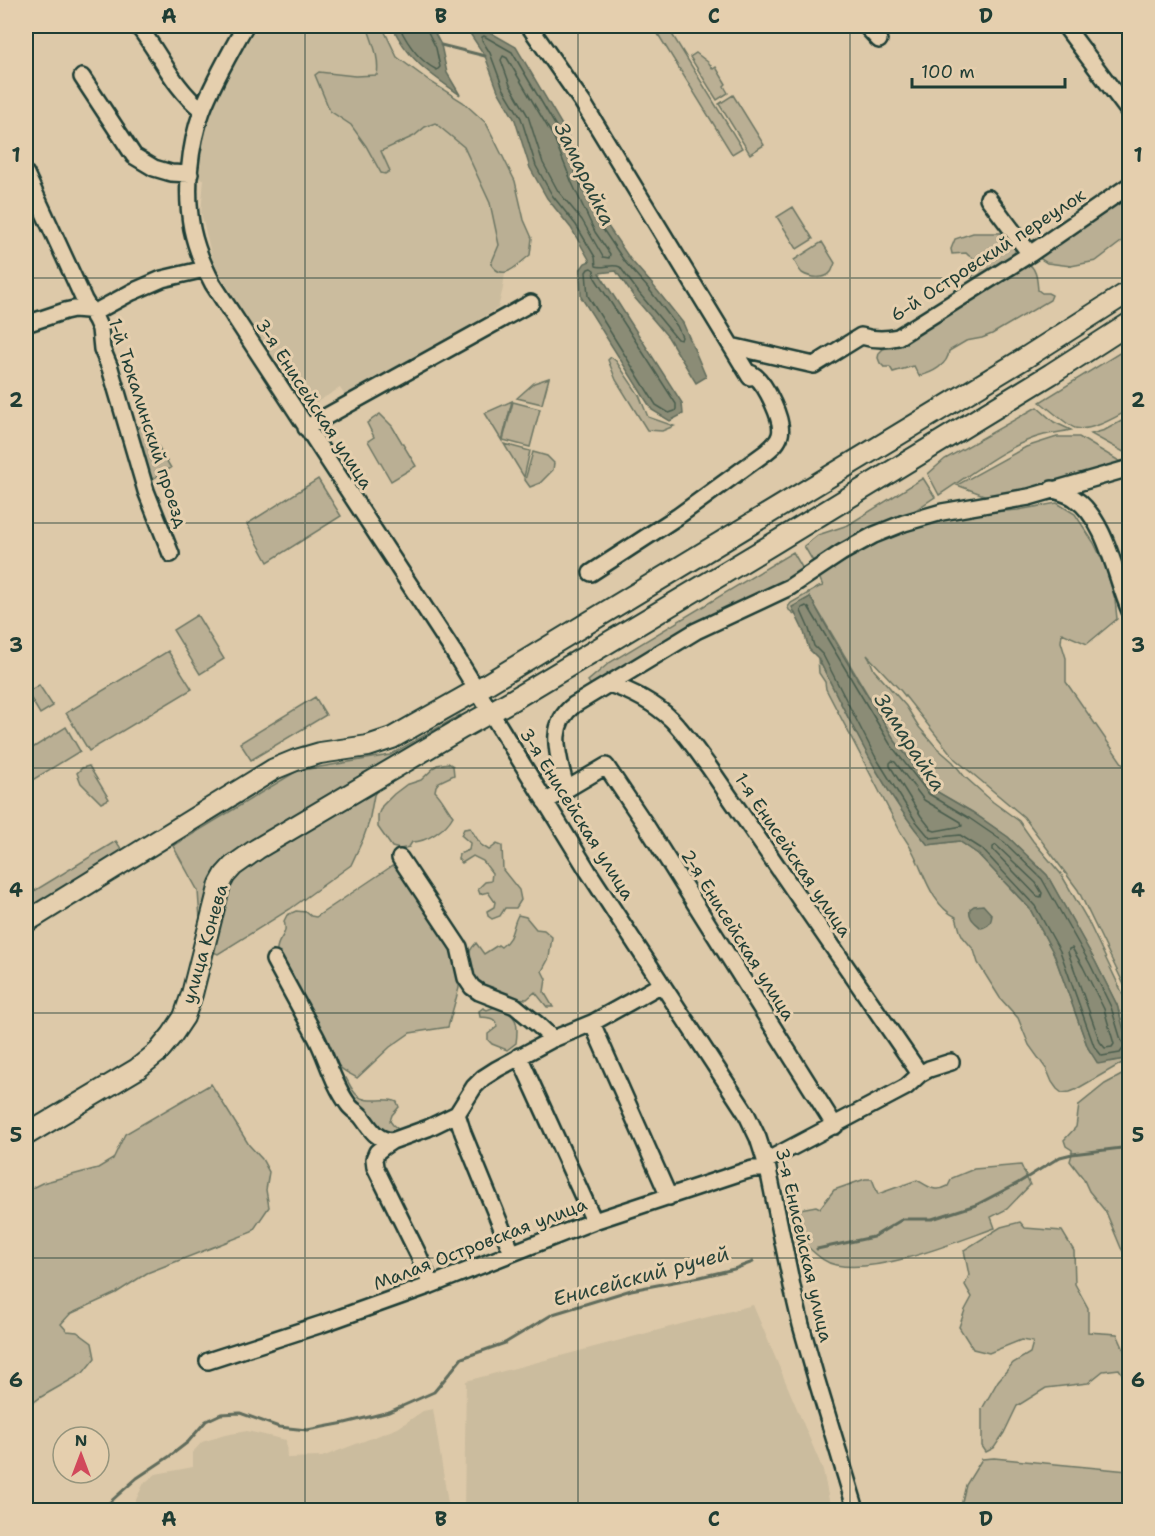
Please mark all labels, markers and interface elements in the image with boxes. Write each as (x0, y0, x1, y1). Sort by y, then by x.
text: A (161, 3, 177, 29)
text: B (435, 3, 447, 29)
text: C (708, 3, 720, 29)
text: D (979, 3, 993, 29)
scale bar (912, 51, 1065, 89)
text: 100 m (921, 60, 975, 84)
water label: Замарайка (549, 118, 621, 230)
text: 1 (11, 142, 21, 168)
text: 1 (1133, 142, 1143, 168)
street label: 6-й Островский переулок (886, 183, 1090, 327)
street label: 3-я Енисейская улица (250, 314, 378, 494)
street label: 1-й Тюкалинский проезд (103, 315, 193, 531)
text: 2 (9, 387, 23, 413)
text: 2 (1131, 387, 1145, 413)
text: 3 (9, 632, 23, 658)
text: 3 (1131, 632, 1145, 658)
water label: Замарайка (869, 688, 951, 796)
street label: 3-я Енисейская улица (514, 723, 640, 905)
street label: 1-я Енисейская улица (729, 768, 857, 942)
street label: 2-я Енисейская улица (675, 845, 801, 1025)
text: 4 (9, 877, 23, 903)
text: 4 (1131, 877, 1145, 903)
street label: улица Конева (176, 881, 234, 1007)
text: 5 (10, 1122, 22, 1148)
text: 5 (1132, 1122, 1144, 1148)
street label: 3-я Енисейская улица (770, 1146, 838, 1344)
street label: Малая Островская улица (370, 1192, 590, 1296)
water label: Енисейский ручей (550, 1240, 732, 1312)
text: 6 (9, 1367, 23, 1393)
text: 6 (1131, 1367, 1145, 1393)
north arrow (51, 1425, 111, 1485)
text: N (75, 1430, 87, 1451)
text: A (161, 1506, 177, 1532)
text: B (435, 1506, 447, 1532)
text: C (708, 1506, 720, 1532)
text: D (979, 1506, 993, 1532)

